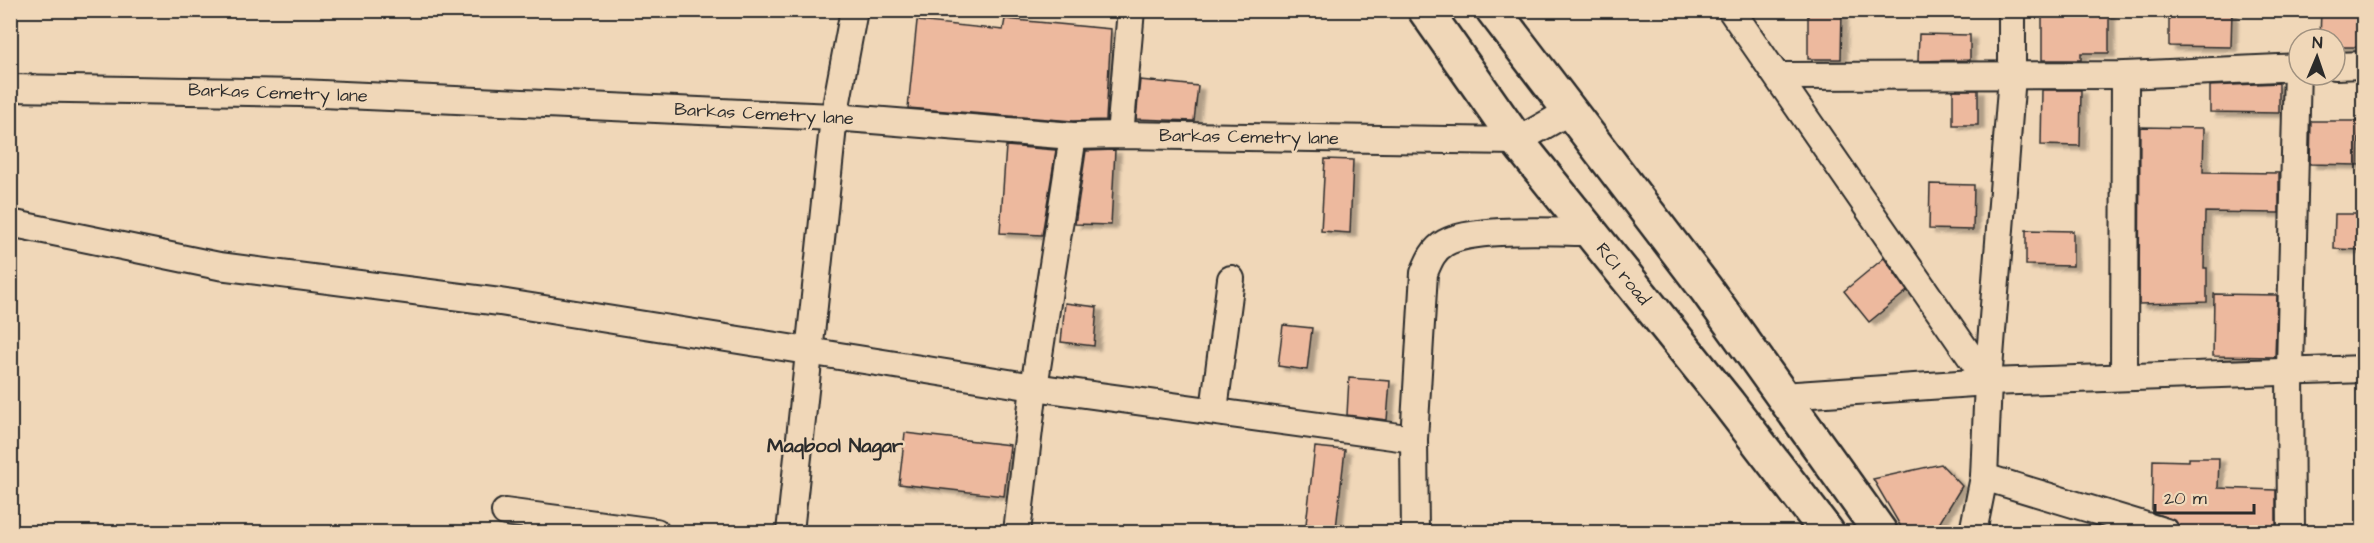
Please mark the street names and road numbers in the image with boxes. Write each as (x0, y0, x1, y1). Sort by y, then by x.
street label: Barkas Cemetry lane (188, 77, 368, 110)
street label: Barkas Cemetry lane (674, 97, 855, 132)
street label: Barkas Cemetry lane (1159, 123, 1339, 152)
street label: RCI road (1590, 237, 1656, 311)

